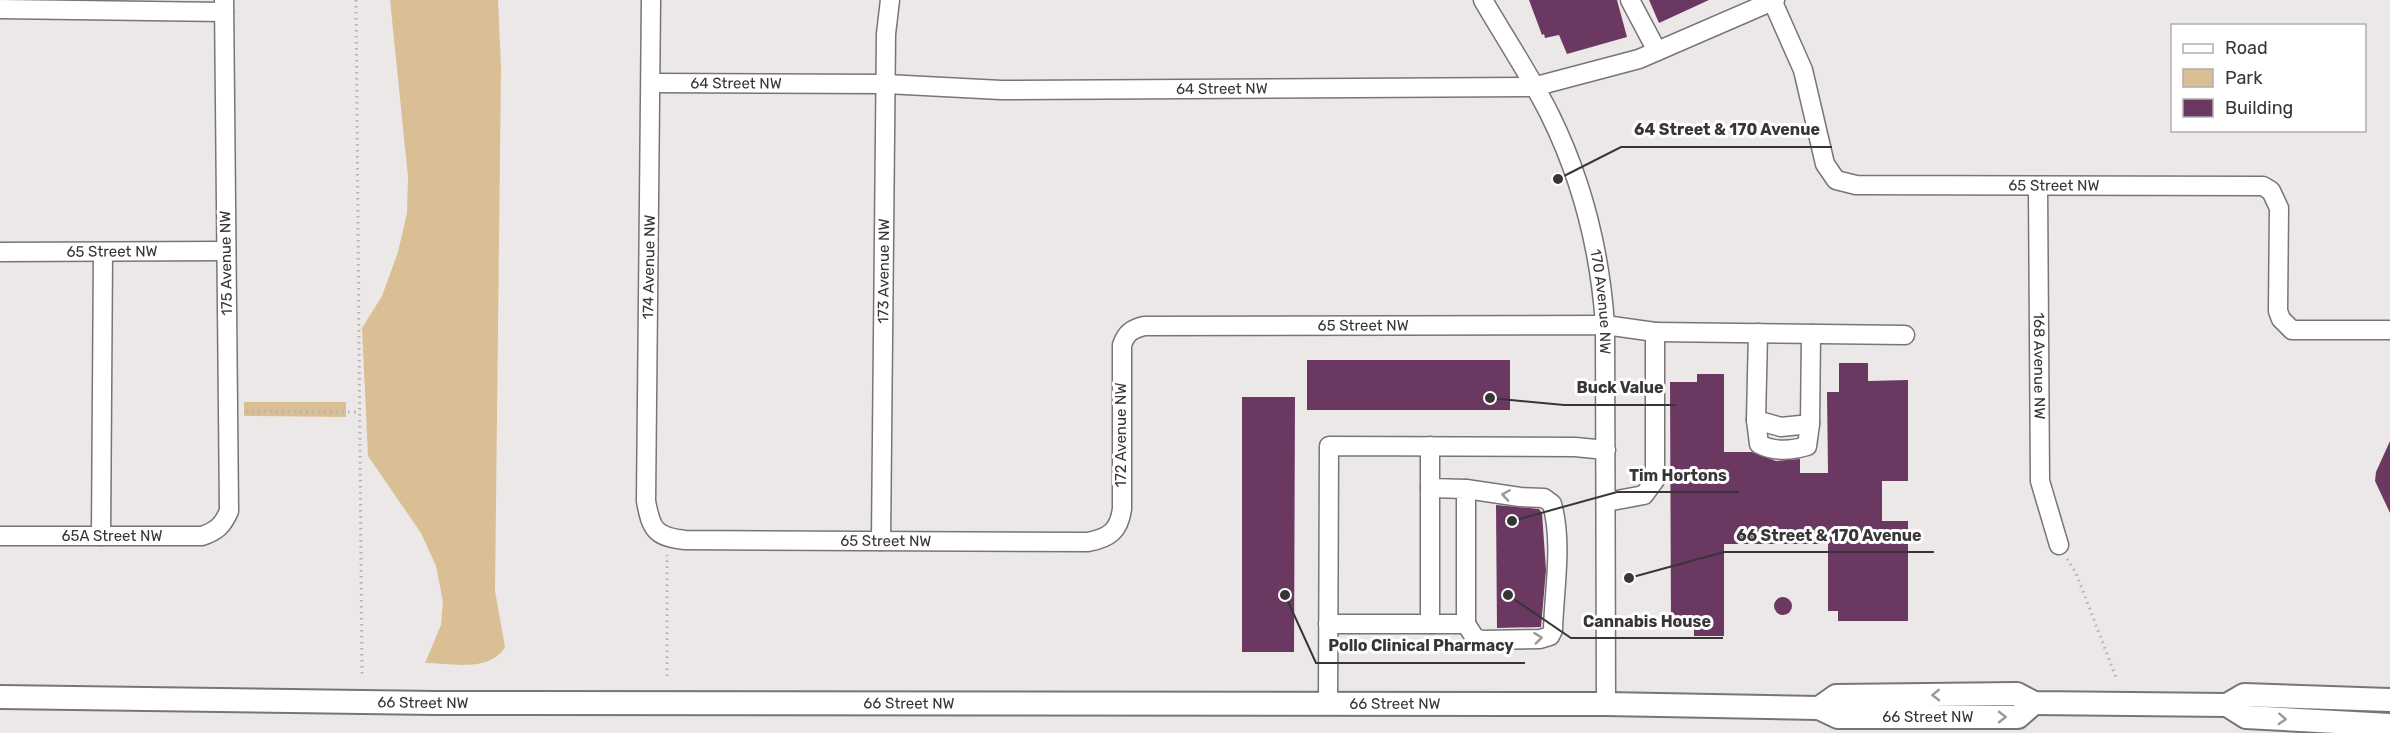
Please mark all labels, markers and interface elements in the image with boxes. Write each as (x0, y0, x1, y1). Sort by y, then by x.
legend (2171, 24, 2366, 132)
text: Road (2225, 37, 2268, 59)
text: Park (2225, 67, 2263, 89)
street label: 64 Street NW (690, 74, 782, 93)
street label: 64 Street NW (1176, 79, 1268, 98)
text: Building (2225, 97, 2293, 119)
callout: 64 Street & 170 Avenue (1621, 113, 1832, 147)
text: 64 Street & 170 Avenue (1634, 120, 1820, 139)
street label: 65 Street NW (2008, 176, 2100, 195)
street label: 175 Avenue NW (216, 210, 236, 316)
street label: 174 Avenue NW (639, 214, 659, 320)
street label: 173 Avenue NW (874, 218, 893, 324)
street label: 65 Street NW (66, 242, 158, 261)
street label: 170 Avenue NW (1586, 248, 1614, 354)
street label: 168 Avenue NW (2030, 312, 2049, 420)
street label: 65 Street NW (1318, 316, 1409, 335)
callout: Buck Value (1564, 371, 1676, 405)
text: Buck Value (1576, 378, 1664, 397)
street label: 172 Avenue NW (1112, 383, 1130, 487)
callout: Tim Hortons (1617, 458, 1739, 492)
text: Tim Hortons (1629, 466, 1727, 485)
one-way arrow (1501, 489, 1511, 502)
callout: 66 Street & 170 Avenue (1724, 518, 1934, 552)
text: 66 Street & 170 Avenue (1736, 526, 1922, 545)
street label: 65A Street NW (62, 527, 162, 545)
street label: 65 Street NW (840, 532, 931, 550)
callout: Cannabis House (1571, 604, 1723, 638)
text: Cannabis House (1583, 612, 1711, 631)
callout: Pollo Clinical Pharmacy (1316, 629, 1525, 663)
one-way arrow (1533, 632, 1542, 644)
text: Pollo Clinical Pharmacy (1328, 636, 1514, 655)
one-way arrow (1932, 689, 1941, 701)
street label: 66 Street NW (377, 693, 469, 712)
street label: 66 Street NW (863, 694, 955, 712)
street label: 66 Street NW (1349, 695, 1441, 713)
street label: 66 Street NW (1882, 708, 1974, 726)
one-way arrow (1998, 711, 2007, 723)
one-way arrow (2278, 712, 2287, 725)

